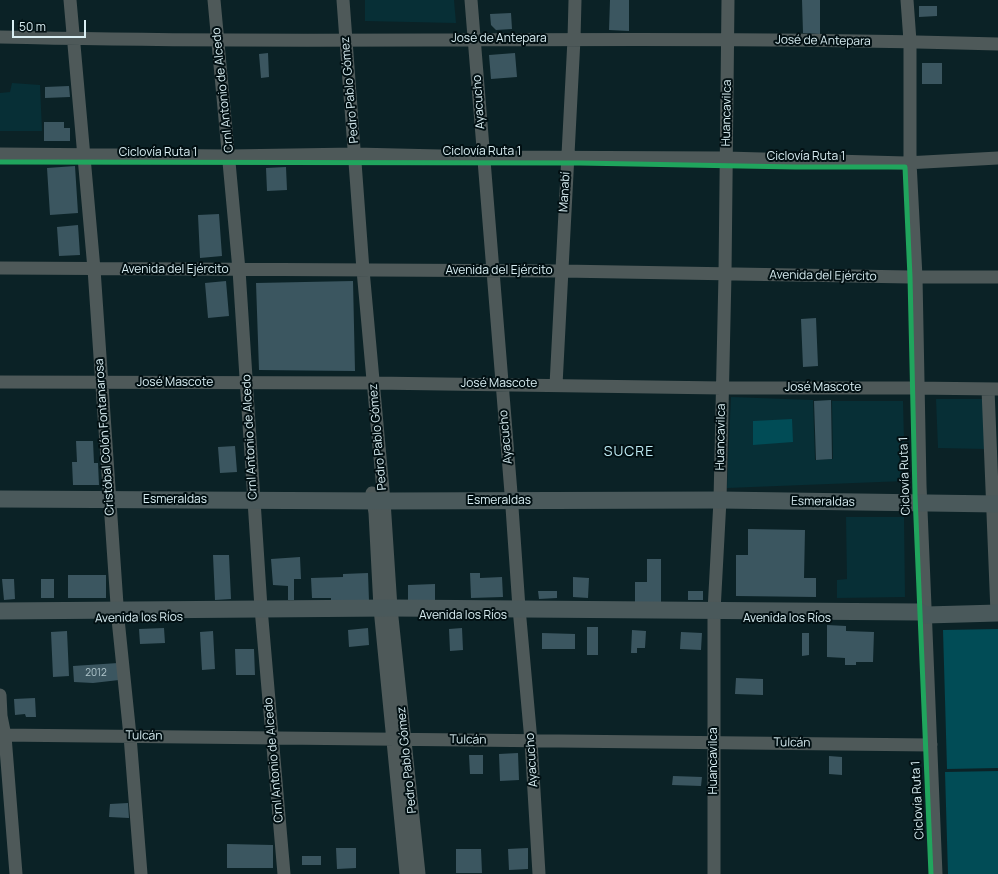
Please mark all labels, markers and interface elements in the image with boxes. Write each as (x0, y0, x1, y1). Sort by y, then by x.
scale bar (14, 12, 88, 38)
text: 50 m (19, 18, 46, 35)
street label: Crnl Antonio de Alcedo (209, 27, 237, 153)
street label: José de Antepara (451, 32, 547, 46)
street label: José de Antepara (775, 33, 871, 49)
street label: Pedro Pablo Gómez (338, 36, 362, 144)
street label: Ayacucho (470, 74, 488, 130)
street label: Huancavilca (719, 79, 735, 147)
street label: Ciclovía Ruta 1 (443, 145, 521, 159)
street label: Ciclovía Ruta 1 (119, 146, 197, 160)
street label: Ciclovía Ruta 1 (767, 150, 845, 164)
street label: Manabí (557, 171, 573, 213)
street label: Avenida del Ejército (121, 263, 229, 277)
street label: Avenida del Ejército (445, 264, 553, 278)
street label: Avenida del Ejército (769, 268, 877, 284)
street label: Cristóbal Colón Fontanarosa (92, 358, 118, 516)
street label: Crnl Antonio de Alcedo (240, 374, 260, 500)
street label: José Mascote (137, 376, 213, 390)
street label: José Mascote (461, 377, 537, 391)
street label: José Mascote (785, 381, 861, 395)
street label: Pedro Pablo Gómez (366, 383, 390, 491)
street label: Huancavilca (713, 403, 729, 471)
street label: Ayacucho (496, 409, 516, 465)
street label: Ciclovía Ruta 1 (896, 436, 914, 516)
district label: SUCRE (604, 444, 654, 460)
street label: Esmeraldas (143, 493, 207, 507)
street label: Esmeraldas (467, 494, 531, 508)
street label: Esmeraldas (791, 494, 855, 510)
street label: Avenida los Ríos (419, 609, 507, 623)
street label: Avenida los Ríos (95, 610, 183, 626)
street label: Avenida los Ríos (743, 612, 831, 626)
house number: 2012 (85, 667, 107, 679)
street label: Crnl Antonio de Alcedo (261, 697, 287, 823)
street label: Pedro Pablo Gómez (394, 706, 420, 814)
street label: Huancavilca (707, 727, 721, 795)
street label: Tulcán (125, 728, 163, 744)
street label: Tulcán (449, 732, 487, 748)
street label: Ayacucho (523, 732, 541, 788)
street label: Tulcán (773, 735, 811, 751)
street label: Ciclovía Ruta 1 (909, 760, 927, 840)

